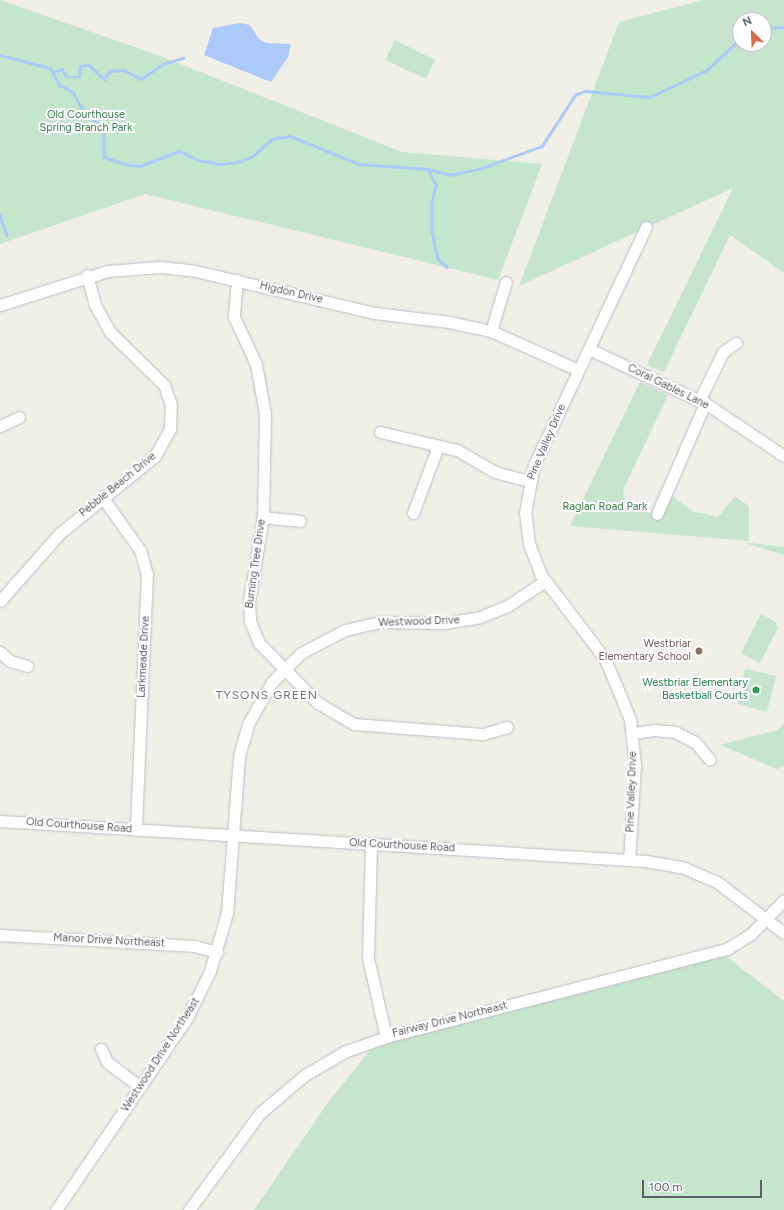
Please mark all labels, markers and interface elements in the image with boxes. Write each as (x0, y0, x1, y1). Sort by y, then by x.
north arrow (732, 12, 772, 52)
text: N (741, 14, 754, 29)
park label: Old Courthouse Spring Branch Park (40, 109, 132, 135)
street label: Higdon Drive (258, 279, 324, 307)
street label: Coral Gables Lane (625, 362, 711, 412)
street label: Pine Valley Drive (525, 402, 569, 482)
street label: Pebble Beach Drive (77, 450, 159, 520)
park label: Raglan Road Park (563, 500, 647, 514)
street label: Burning Tree Drive (243, 519, 269, 609)
street label: Westwood Drive (378, 614, 460, 630)
street label: Larkmeade Drive (135, 616, 153, 698)
place label: Westbriar Elementary School (599, 638, 691, 664)
marker: Westbriar Elementary School (694, 646, 704, 656)
place label: Westbriar Elementary Basketball Courts (642, 677, 748, 703)
marker: Westbriar Elementary Basketball Courts (751, 685, 761, 695)
district label: TYSONS GREEN (216, 689, 318, 703)
street label: Pine Valley Drive (624, 751, 640, 833)
street label: Old Courthouse Road (26, 816, 132, 836)
street label: Old Courthouse Road (349, 837, 455, 855)
street label: Manor Drive Northeast (53, 931, 165, 951)
street label: Westwood Drive Northeast (119, 995, 203, 1115)
street label: Fairway Drive Northeast (391, 999, 509, 1041)
scale bar (644, 1172, 764, 1198)
text: 100 m (649, 1180, 683, 1194)

